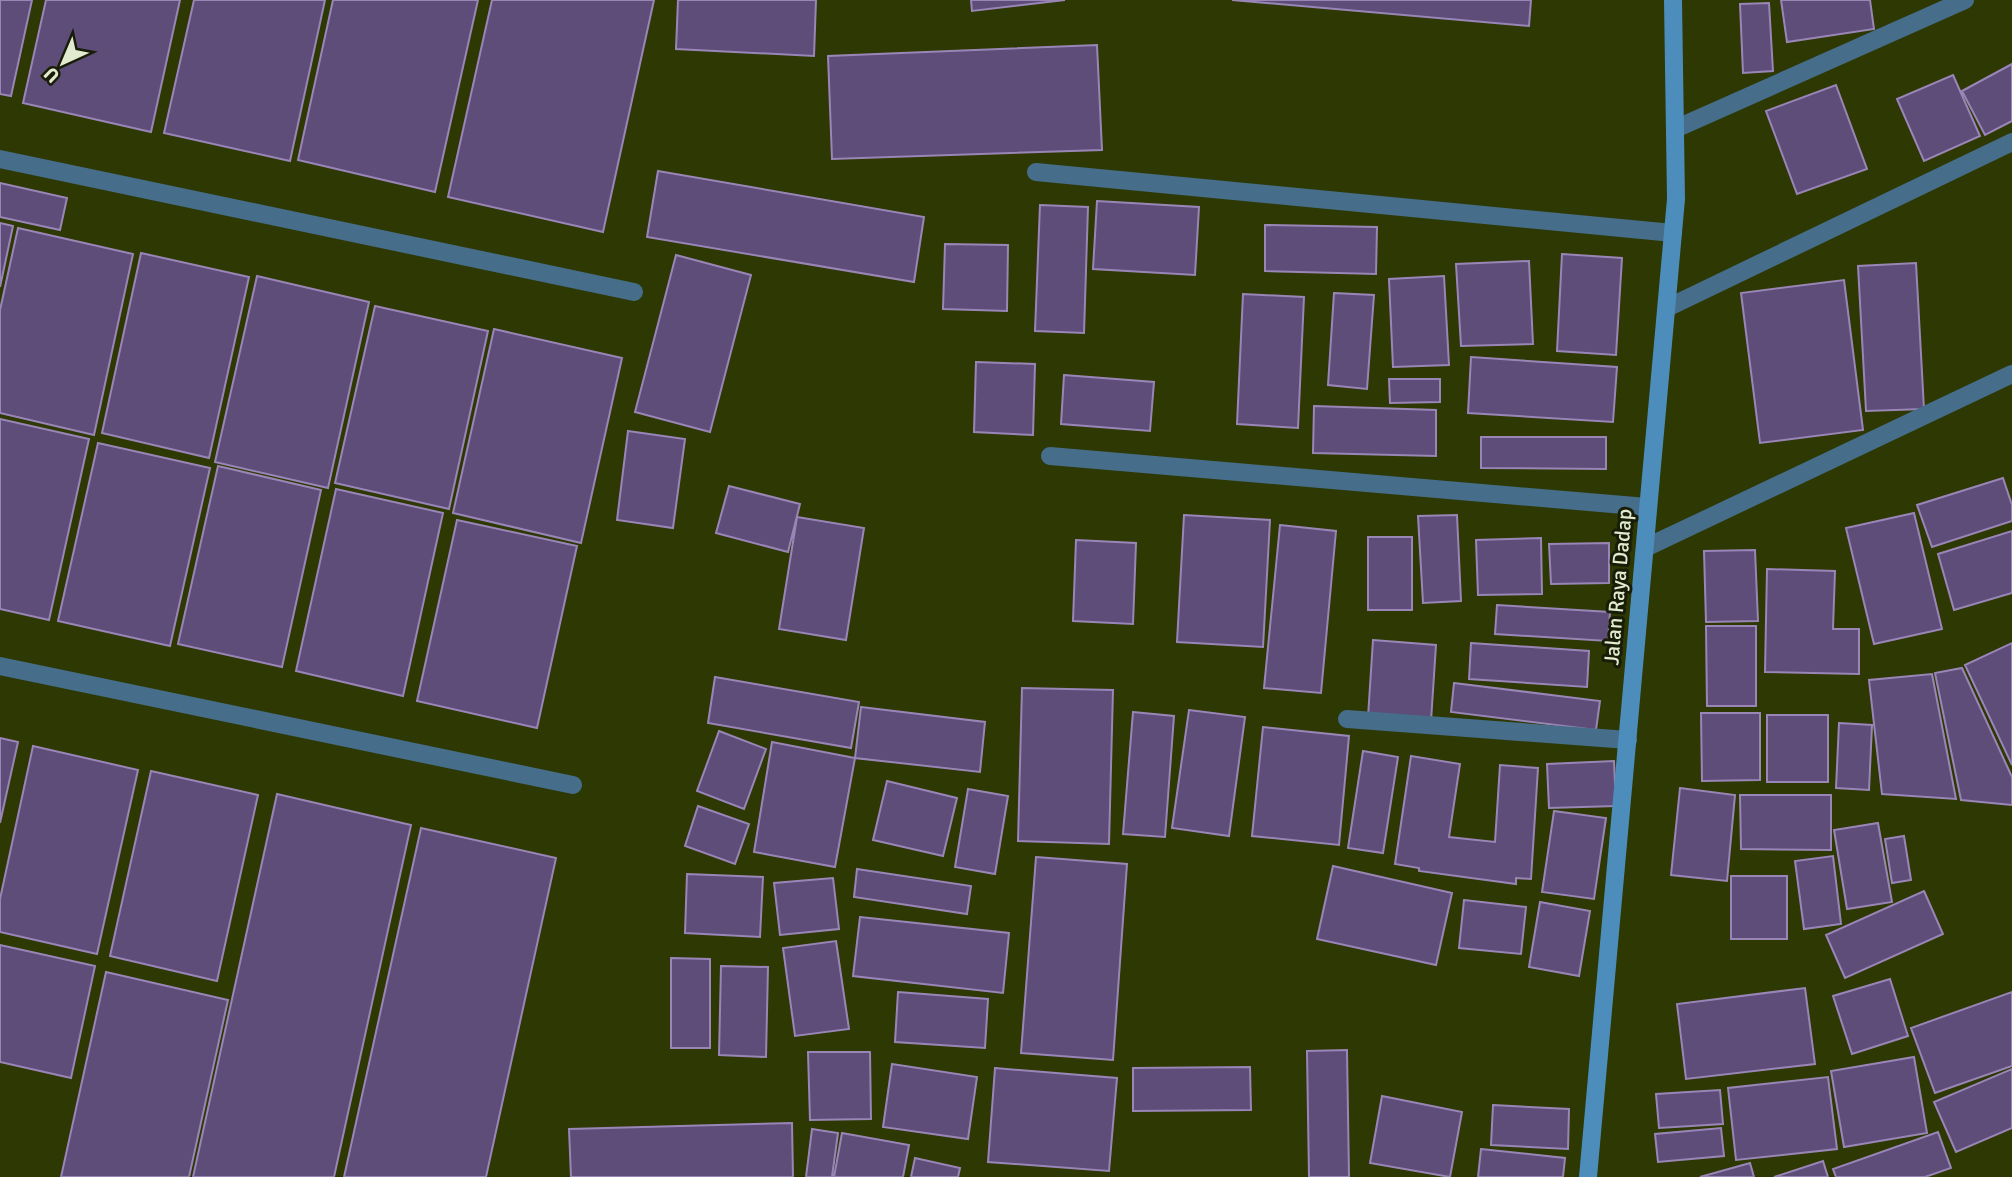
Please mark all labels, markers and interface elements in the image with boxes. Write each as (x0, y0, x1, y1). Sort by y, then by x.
north arrow (28, 28, 98, 98)
text: U (39, 61, 65, 88)
street label: Jalan Raya Dadap (1598, 508, 1638, 666)

